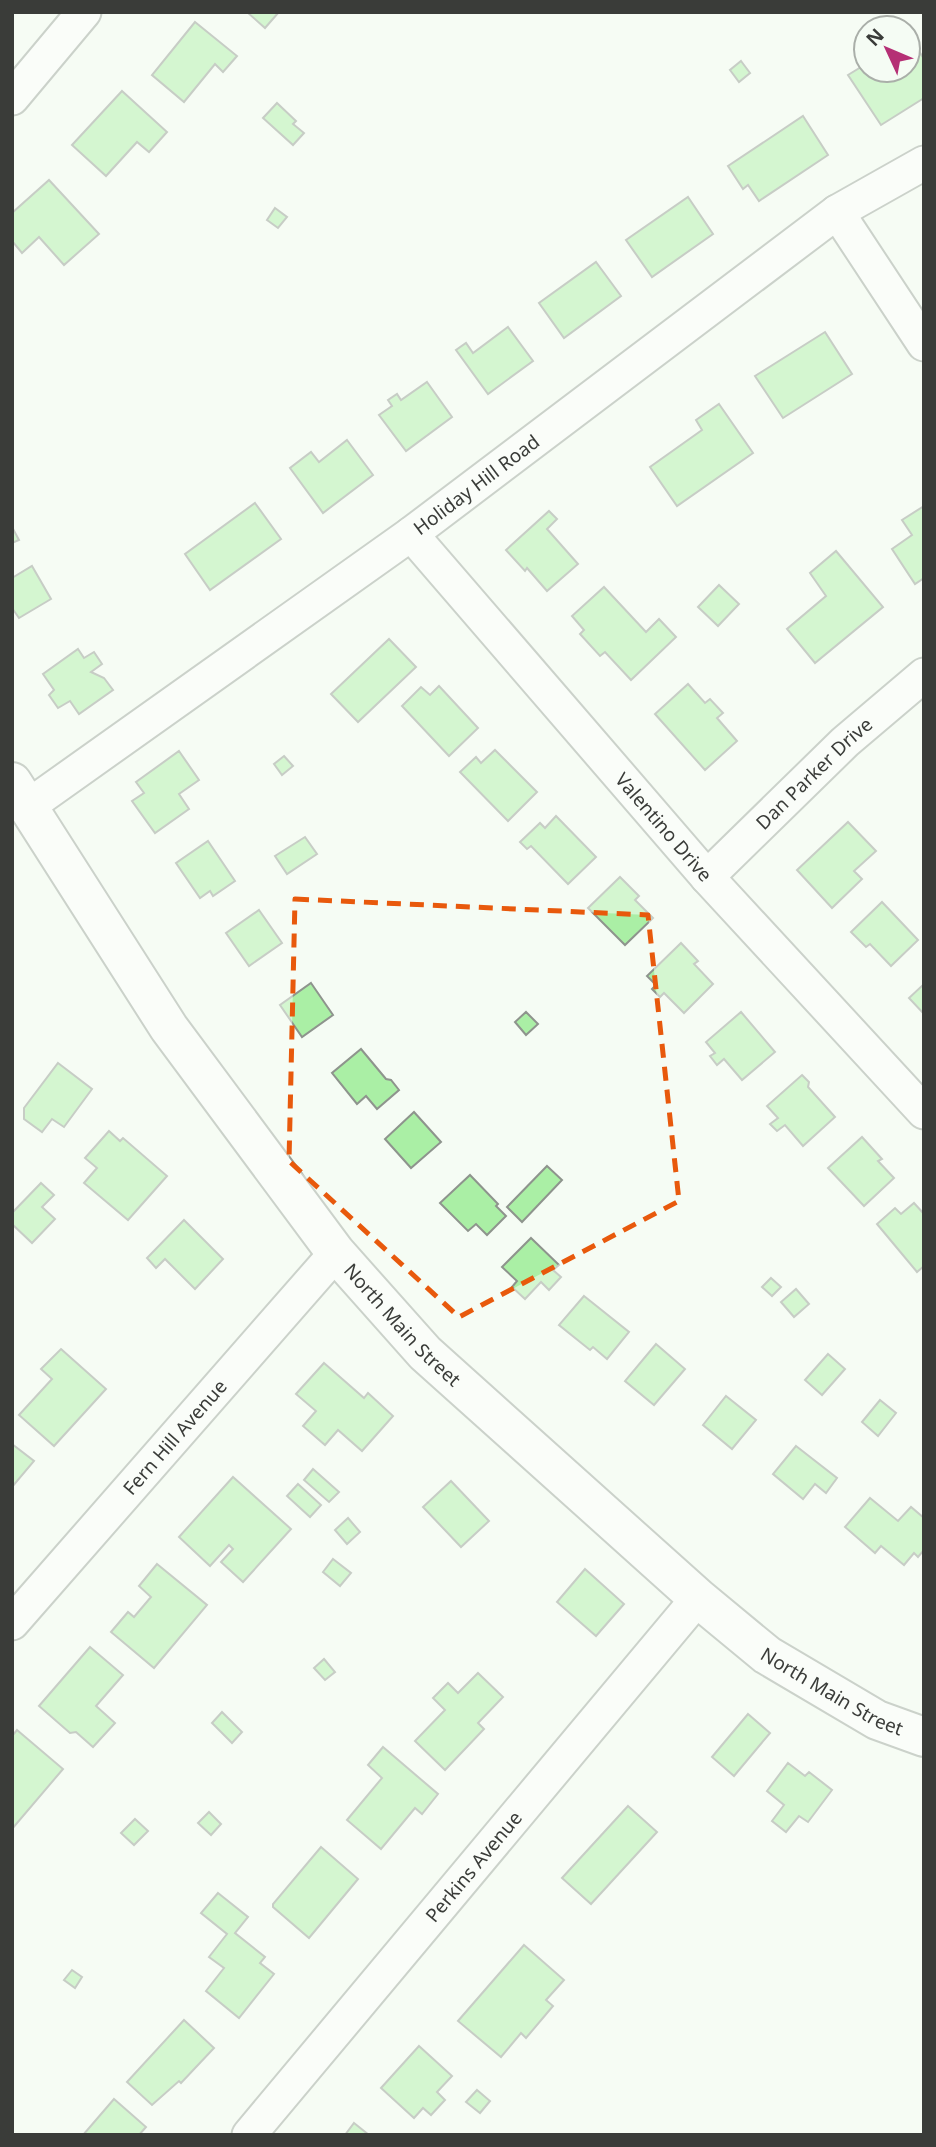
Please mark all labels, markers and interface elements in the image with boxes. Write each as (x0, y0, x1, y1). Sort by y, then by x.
north arrow (852, 14, 922, 84)
text: N (860, 23, 889, 52)
street label: Holiday Hill Road (408, 428, 545, 541)
street label: Dan Parker Drive (750, 711, 878, 835)
street label: Valentino Drive (610, 767, 718, 887)
street label: North Main Street (338, 1258, 467, 1392)
street label: Fern Hill Avenue (117, 1374, 232, 1501)
street label: North Main Street (756, 1641, 907, 1741)
street label: Perkins Avenue (419, 1805, 528, 1928)

